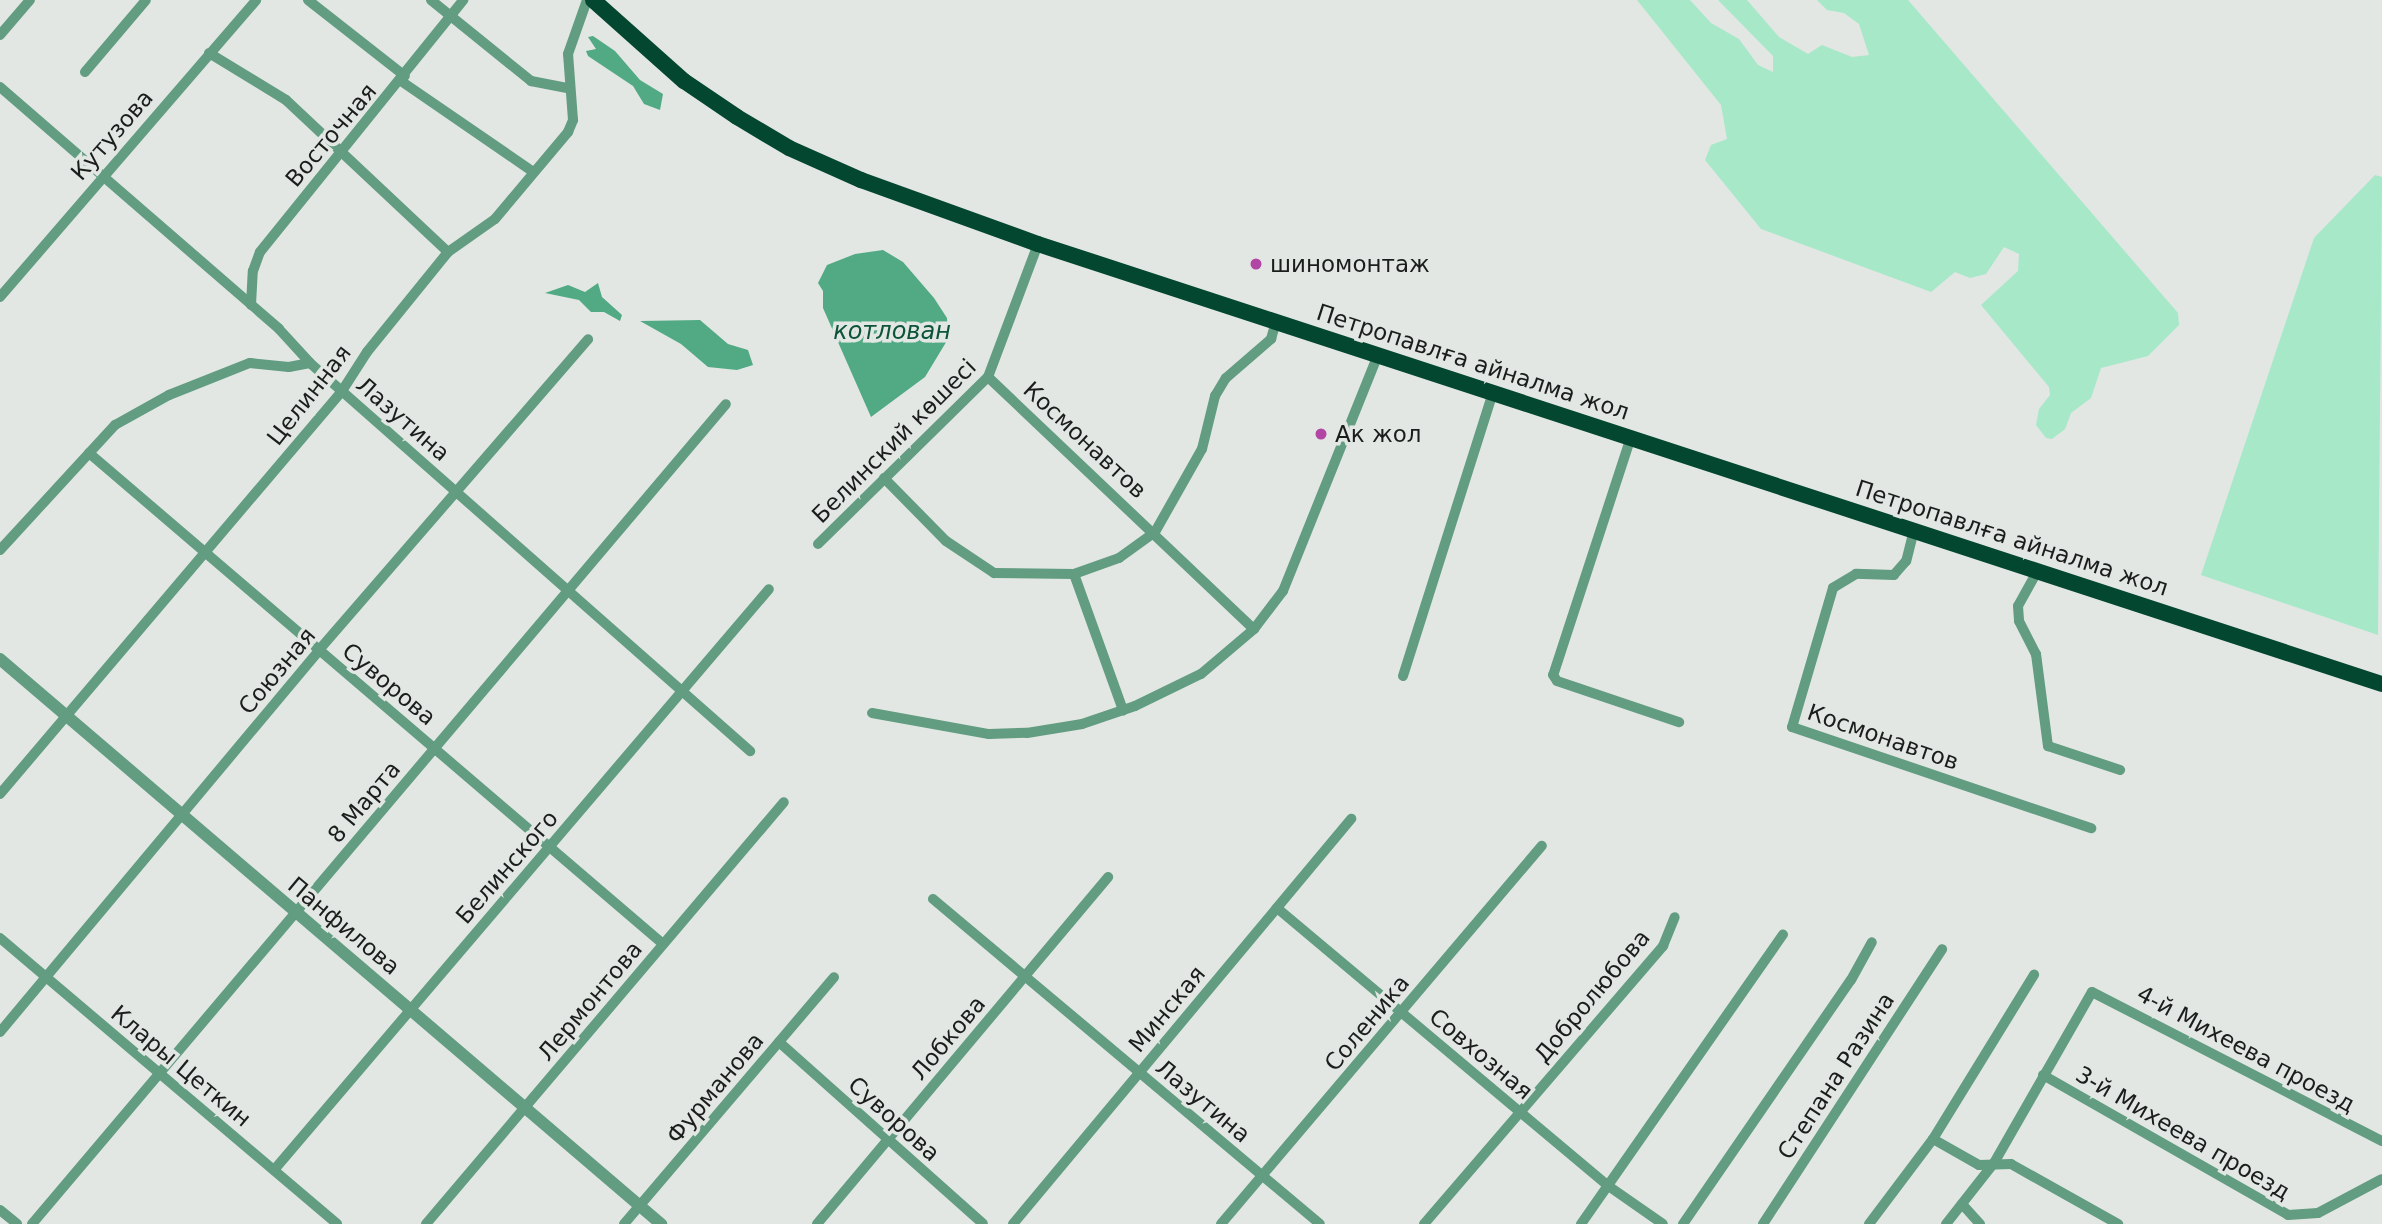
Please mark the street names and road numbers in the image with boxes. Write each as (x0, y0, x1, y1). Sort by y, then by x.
street label: Восточная (280, 78, 382, 192)
street label: Кутузова (65, 84, 159, 186)
street label: Петропавлға айналма жол (1313, 298, 1633, 426)
street label: Целинная (261, 339, 357, 451)
street label: Белинский көшесі (806, 353, 982, 529)
street label: Лазутина (351, 371, 455, 467)
street label: Космонавтов (1018, 376, 1152, 504)
street label: Петропавлға айналма жол (1852, 474, 2172, 602)
street label: Союзная (233, 622, 321, 720)
street label: Суворова (337, 637, 441, 731)
street label: Космонавтов (1804, 698, 1962, 776)
street label: 8 Марта (322, 756, 406, 848)
street label: Белинского (450, 805, 564, 929)
street label: Панфилова (282, 871, 406, 981)
street label: Добролюбова (1528, 924, 1656, 1068)
street label: Лермонтова (532, 936, 648, 1066)
street label: Минская (1123, 960, 1211, 1058)
street label: Соленика (1319, 969, 1415, 1077)
street label: 4-й Михеева проезд (2132, 980, 2360, 1118)
street label: Степана Разина (1772, 987, 1900, 1165)
street label: Лобкова (905, 990, 991, 1086)
street label: Клары Цеткин (105, 999, 257, 1133)
street label: Совхозная (1424, 1003, 1538, 1105)
street label: Фурманова (661, 1027, 769, 1149)
street label: Лазутина (1150, 1054, 1256, 1148)
street label: 3-й Михеева проезд (2071, 1060, 2295, 1206)
street label: Суворова (843, 1071, 945, 1167)

